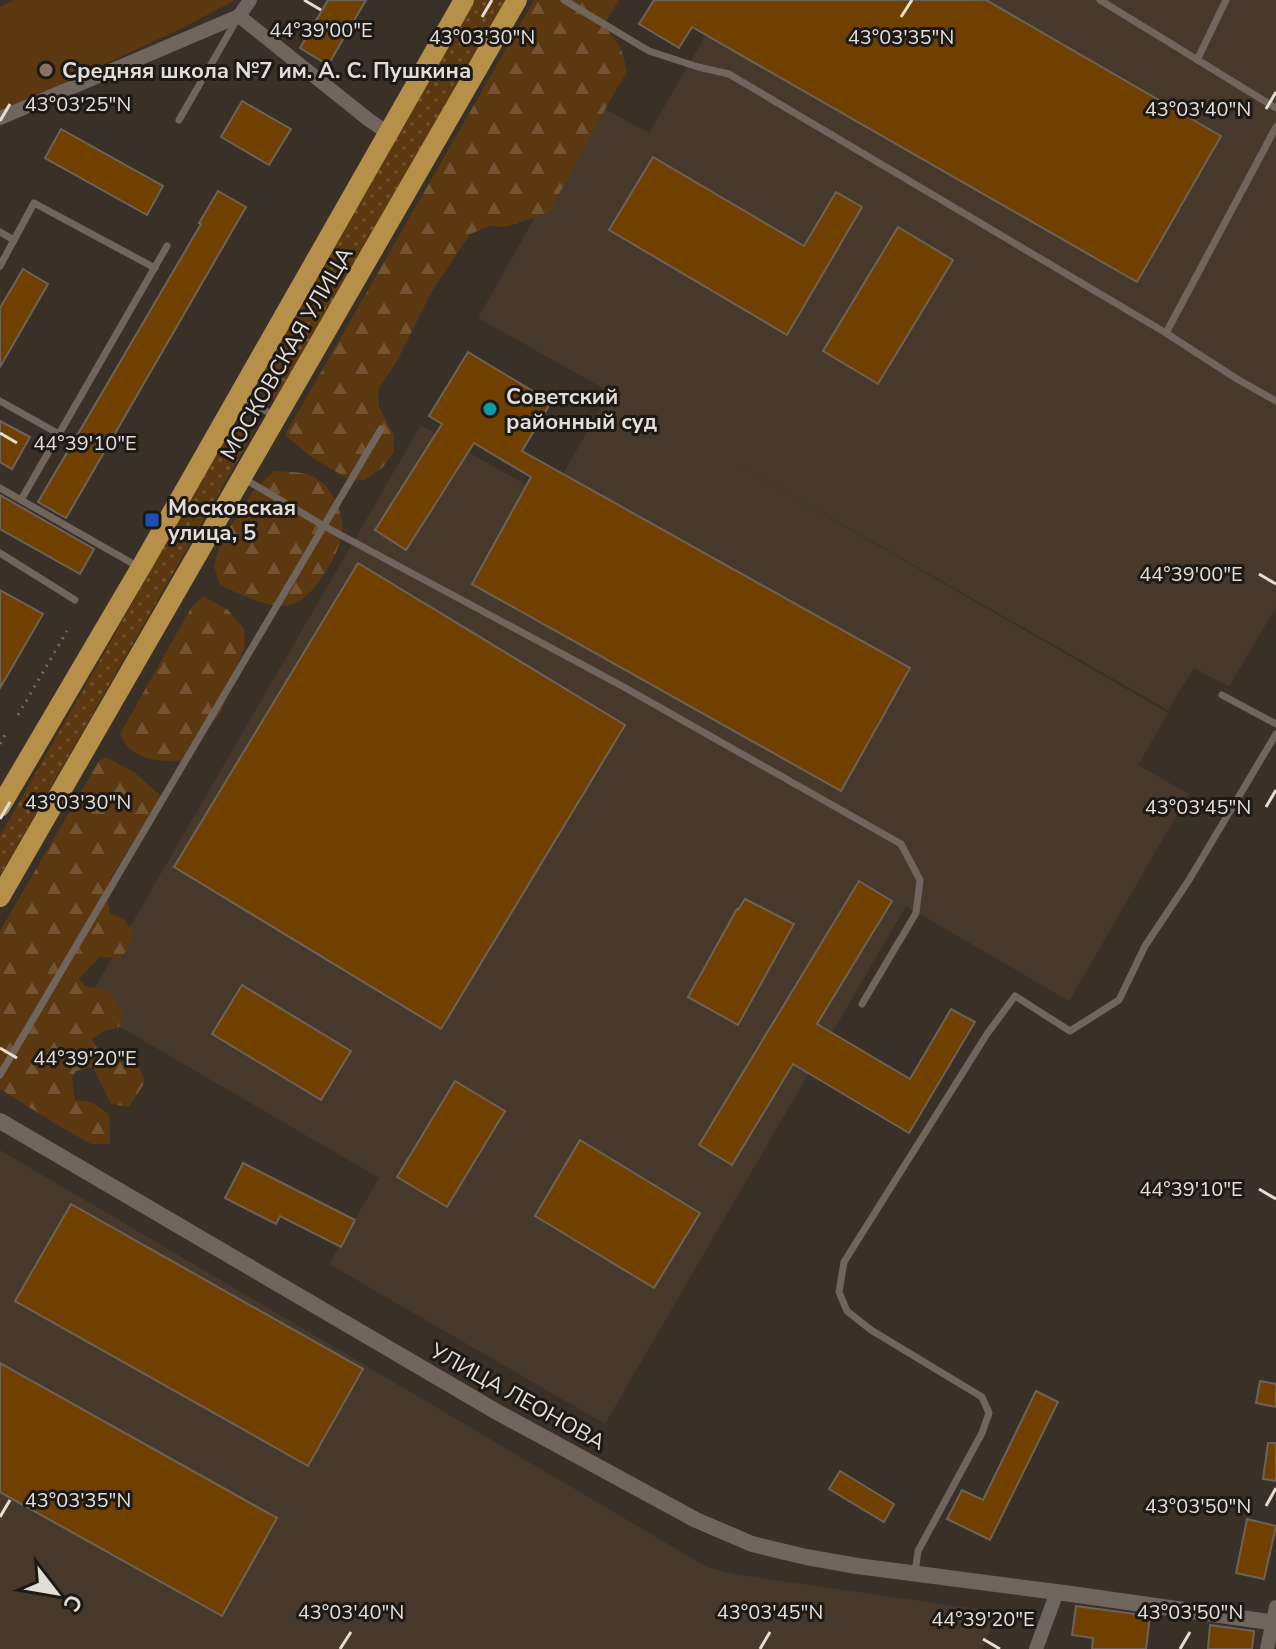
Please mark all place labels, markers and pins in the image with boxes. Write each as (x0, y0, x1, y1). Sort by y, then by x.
place label: Средняя школа №7 им. А. С. Пушкина (62, 56, 471, 86)
marker: Средняя школа №7 им. А. С. Пушкина (37, 61, 55, 79)
place label: Советский районный суд (506, 382, 657, 437)
marker: Советский районный суд (481, 400, 499, 418)
place label: Московская улица, 5 (168, 493, 296, 548)
marker: Московская улица, 5 (143, 511, 161, 529)

